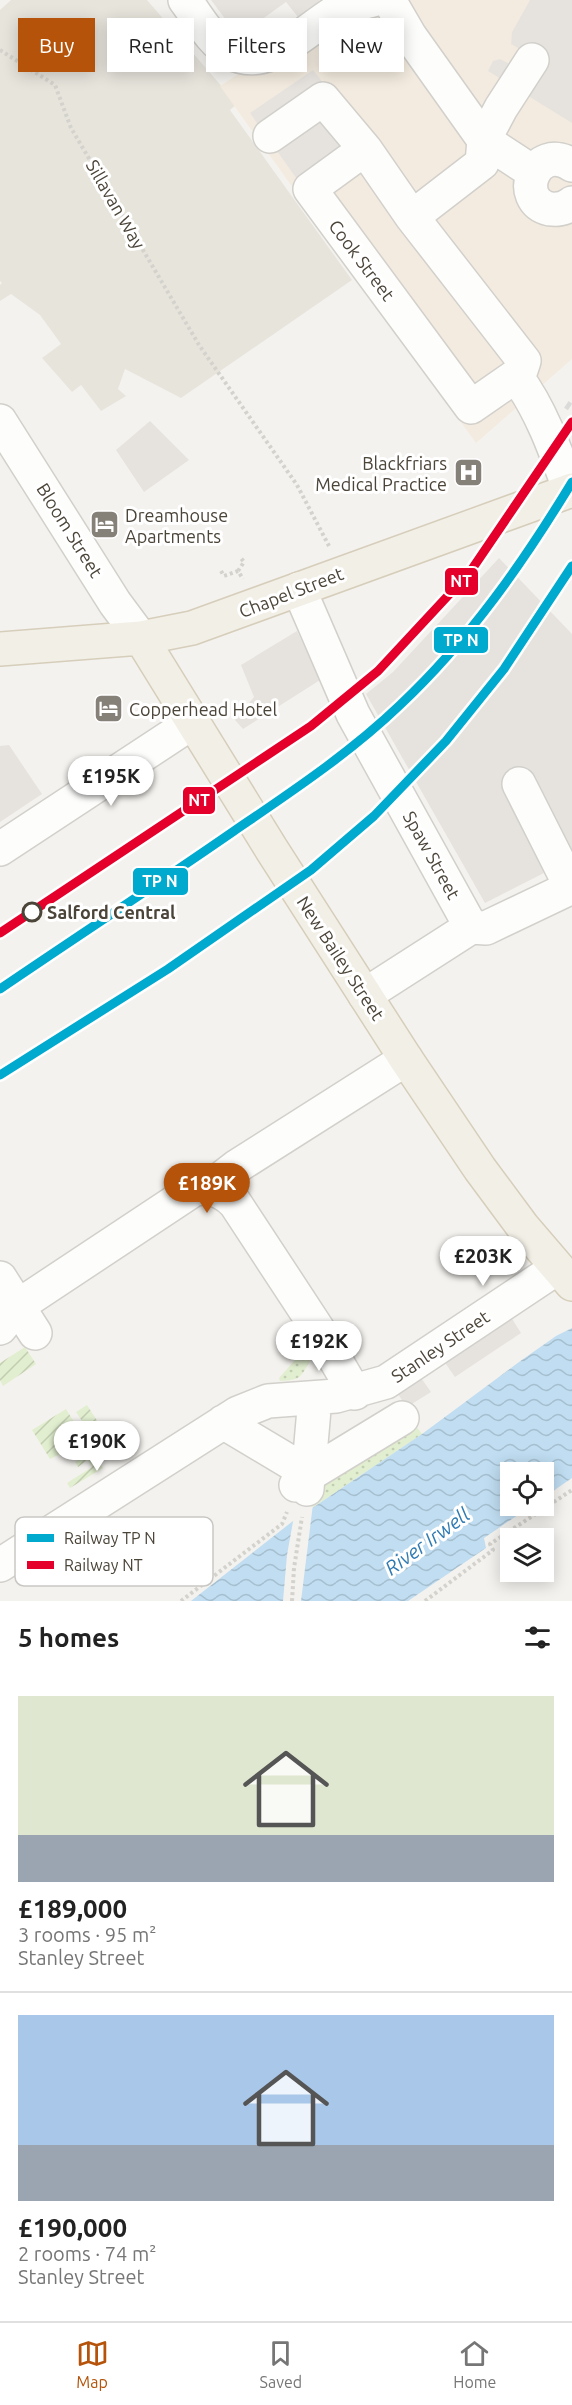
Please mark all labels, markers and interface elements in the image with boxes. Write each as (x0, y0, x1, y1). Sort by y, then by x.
chip: Buy (18, 18, 95, 72)
chip: Rent (107, 18, 194, 72)
chip: Filters (206, 18, 307, 72)
chip: New (319, 18, 404, 72)
street label: Sillavan Way (83, 156, 150, 252)
street label: Cook Street (325, 216, 399, 304)
place label: Blackfriars Medical Practice (315, 453, 447, 494)
hospital icon: Blackfriars Medical Practice (452, 457, 484, 489)
street label: Bloom Street (33, 479, 107, 581)
place label: Dreamhouse Apartments (125, 505, 228, 546)
hotel icon: Dreamhouse Apartments (88, 509, 120, 541)
street label: Chapel Street (236, 563, 346, 621)
line badge: NT (444, 567, 479, 596)
text: NT (450, 572, 472, 590)
line badge: TP N (433, 626, 489, 654)
text: TP N (443, 631, 479, 649)
hotel icon: Copperhead Hotel (92, 693, 124, 725)
place label: Copperhead Hotel (129, 699, 278, 719)
pin: £195K (69, 756, 153, 807)
text: £195K (82, 764, 140, 787)
line badge: NT (182, 786, 216, 815)
text: NT (188, 791, 210, 809)
street label: Spaw Street (400, 807, 464, 903)
line badge: TP N (132, 867, 189, 896)
text: TP N (142, 872, 178, 890)
street label: New Bailey Street (293, 892, 389, 1024)
marker: Salford Central (22, 902, 42, 922)
place label: Salford Central (47, 902, 176, 922)
pin: £189K (165, 1163, 249, 1214)
text: £189K (178, 1171, 236, 1194)
pin: £203K (441, 1236, 525, 1287)
text: £203K (454, 1244, 512, 1267)
street label: Stanley Street (387, 1306, 493, 1386)
pin: £192K (277, 1321, 361, 1372)
text: £192K (290, 1329, 348, 1352)
pin: £190K (55, 1421, 139, 1472)
text: £190K (68, 1429, 126, 1452)
map controls (500, 1462, 554, 1582)
button: locate (500, 1462, 554, 1516)
water label: River Irwell (380, 1502, 474, 1579)
legend (15, 1517, 213, 1586)
button: layers (500, 1528, 554, 1582)
text: Railway TP N (64, 1529, 156, 1547)
text: Railway NT (64, 1556, 143, 1574)
icon: filters (521, 1621, 554, 1654)
text: 5 homes (18, 1623, 119, 1652)
icon: home (232, 1735, 340, 1843)
text: £189,000 (18, 1894, 127, 1923)
text: 3 rooms · 95 m² (18, 1923, 156, 1946)
text: Stanley Street (18, 1946, 144, 1969)
icon: home (232, 2054, 340, 2162)
text: £190,000 (18, 2213, 127, 2242)
text: 2 rooms · 74 m² (18, 2242, 156, 2265)
text: Stanley Street (18, 2265, 144, 2288)
tab: Map (76, 2337, 109, 2391)
tab: Saved (260, 2337, 302, 2391)
tab: Home (453, 2337, 496, 2391)

